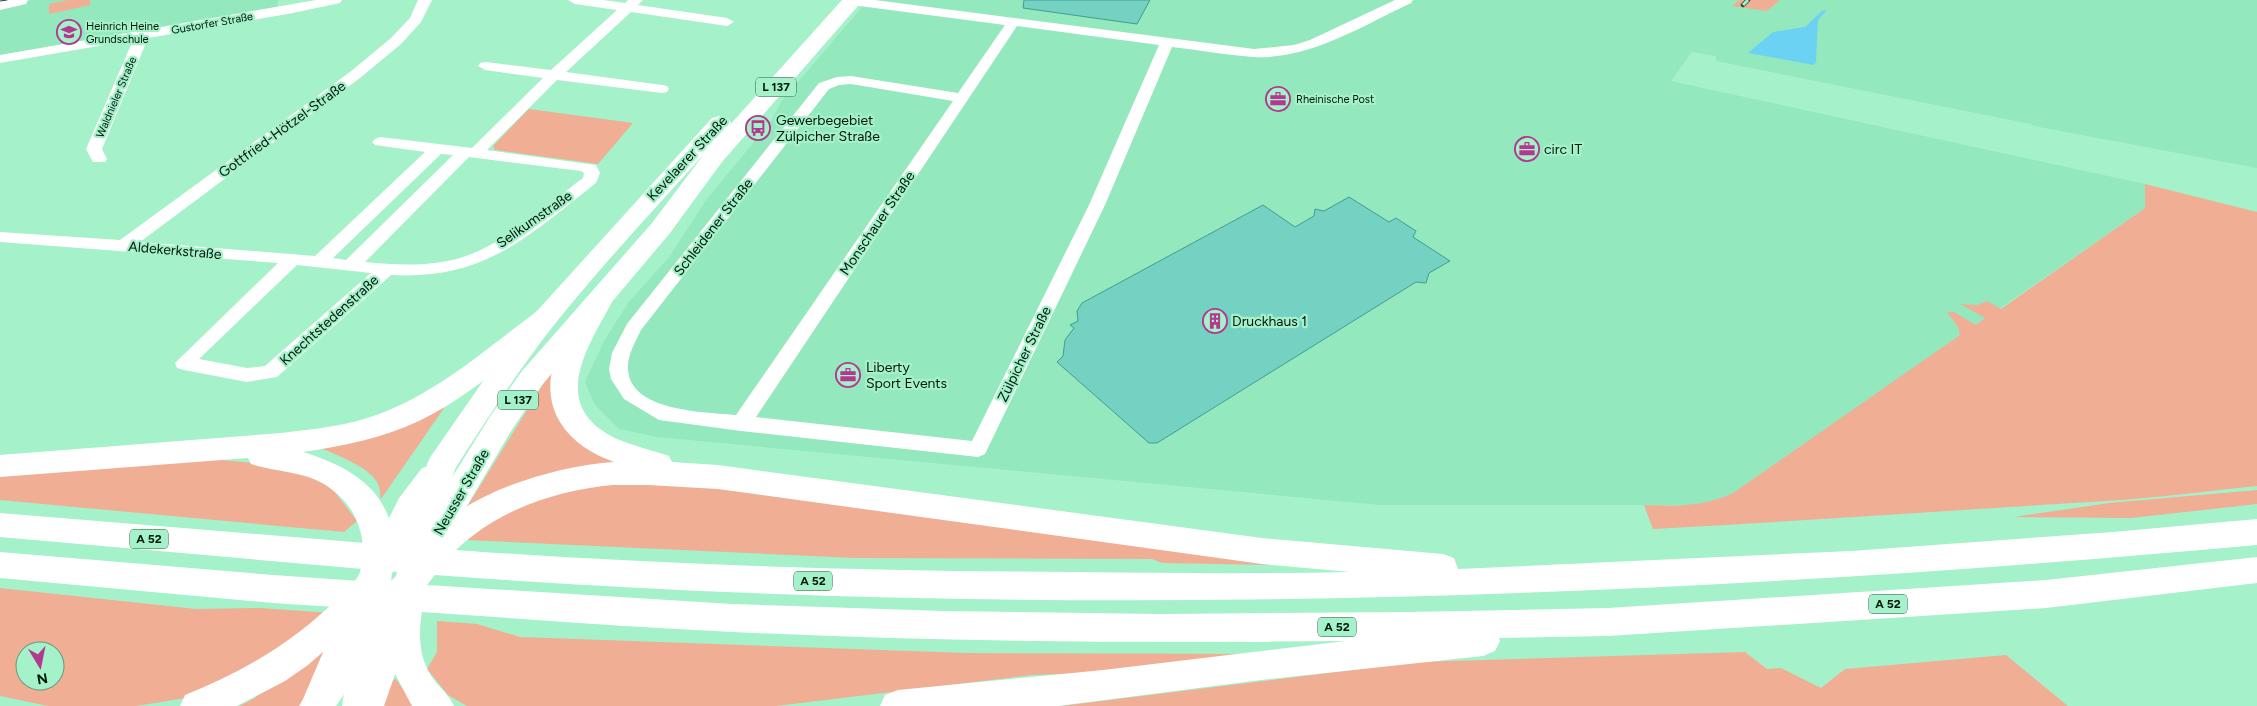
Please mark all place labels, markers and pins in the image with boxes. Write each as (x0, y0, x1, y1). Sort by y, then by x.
school or university icon: Heinrich Heine Grundschule (56, 19, 82, 45)
place label: Heinrich Heine Grundschule (86, 20, 159, 46)
office icon: Rheinische Post (1265, 86, 1291, 112)
place label: Rheinische Post (1296, 93, 1374, 106)
place label: Gewerbegebiet Zülpicher Straße (776, 112, 880, 145)
bus stop icon: Gewerbegebiet Zülpicher Straße (745, 115, 771, 141)
office icon: circ IT (1514, 136, 1540, 162)
place label: circ IT (1544, 141, 1582, 158)
building icon: Druckhaus 1 (1202, 308, 1228, 334)
place label: Druckhaus 1 (1232, 313, 1307, 330)
place label: Liberty Sport Events (866, 359, 947, 392)
office icon: Liberty Sport Events (835, 362, 861, 388)

